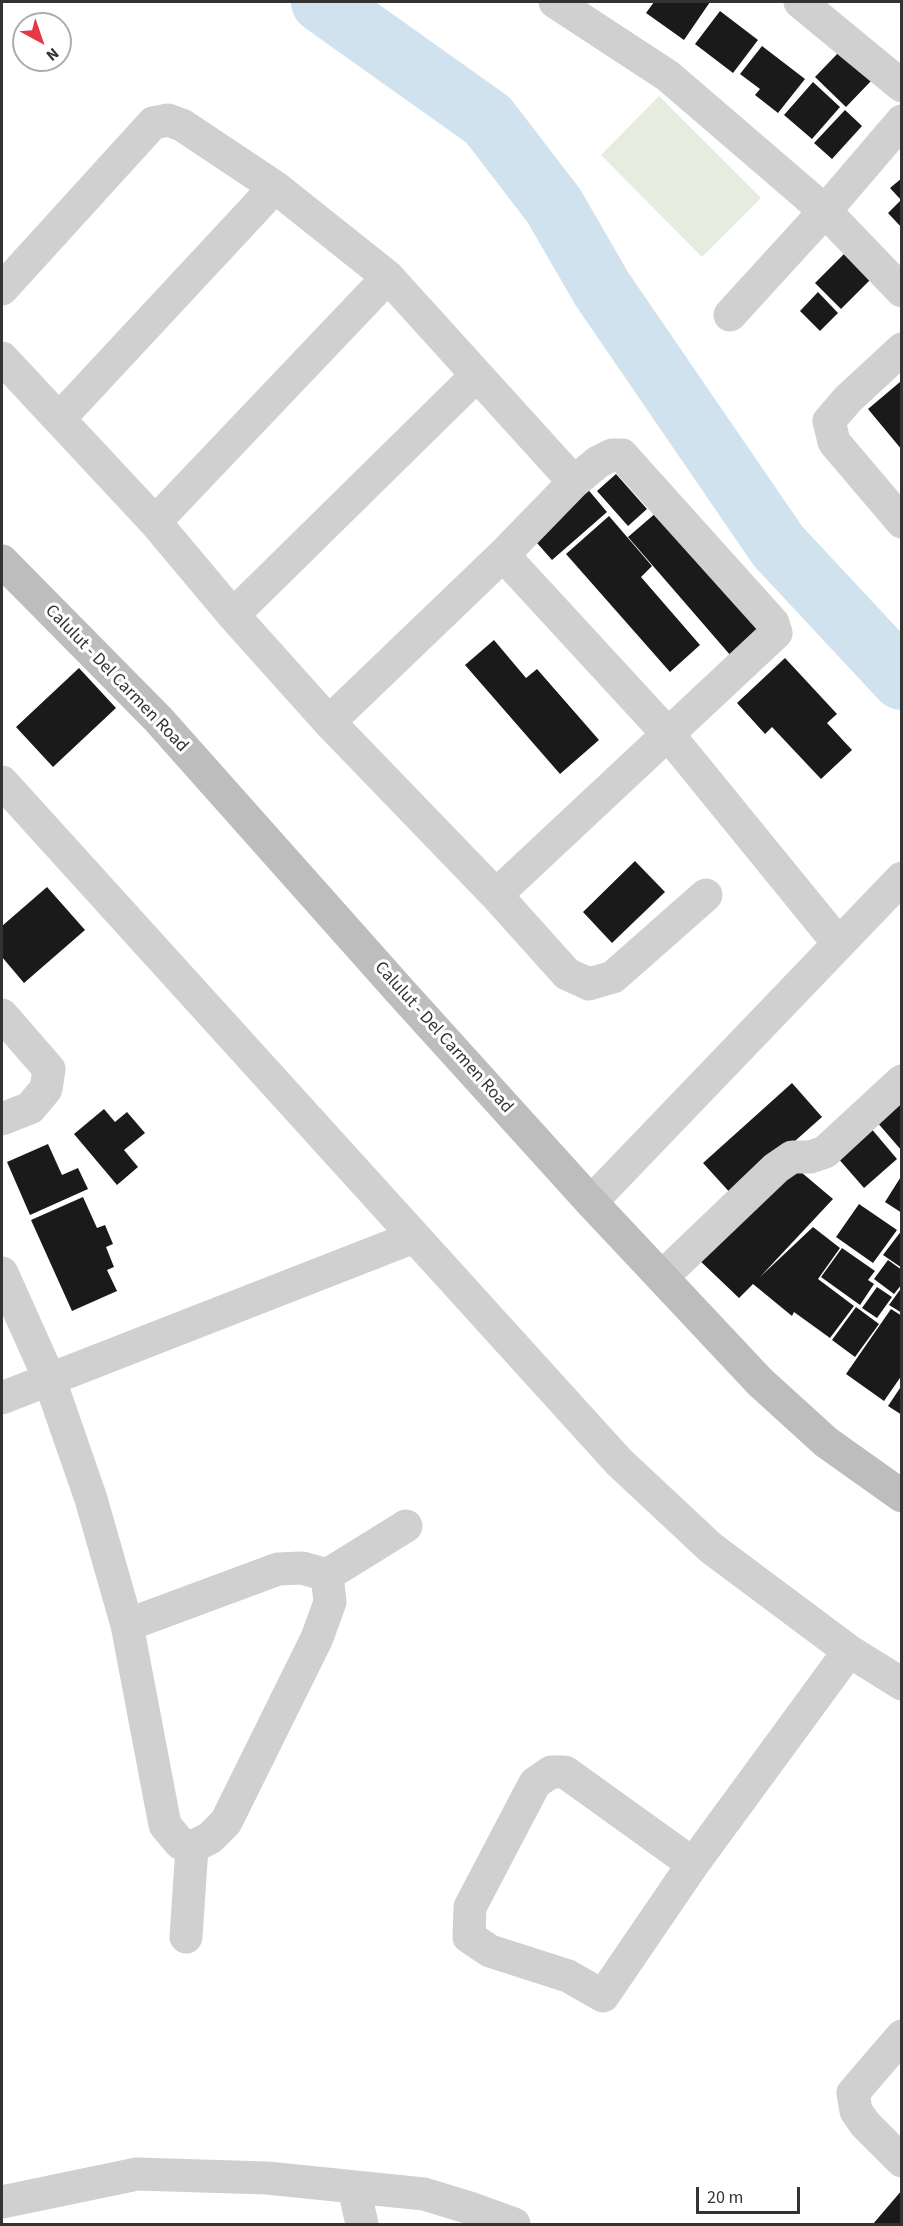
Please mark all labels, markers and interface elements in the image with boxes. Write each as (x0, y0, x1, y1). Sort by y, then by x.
north arrow (12, 12, 72, 72)
text: N (41, 42, 63, 66)
street label: Calulut - Del Carmen Road (40, 601, 192, 757)
street label: Calulut - Del Carmen Road (369, 958, 517, 1118)
scale bar (699, 2175, 802, 2213)
text: 20 m (707, 2185, 743, 2210)

